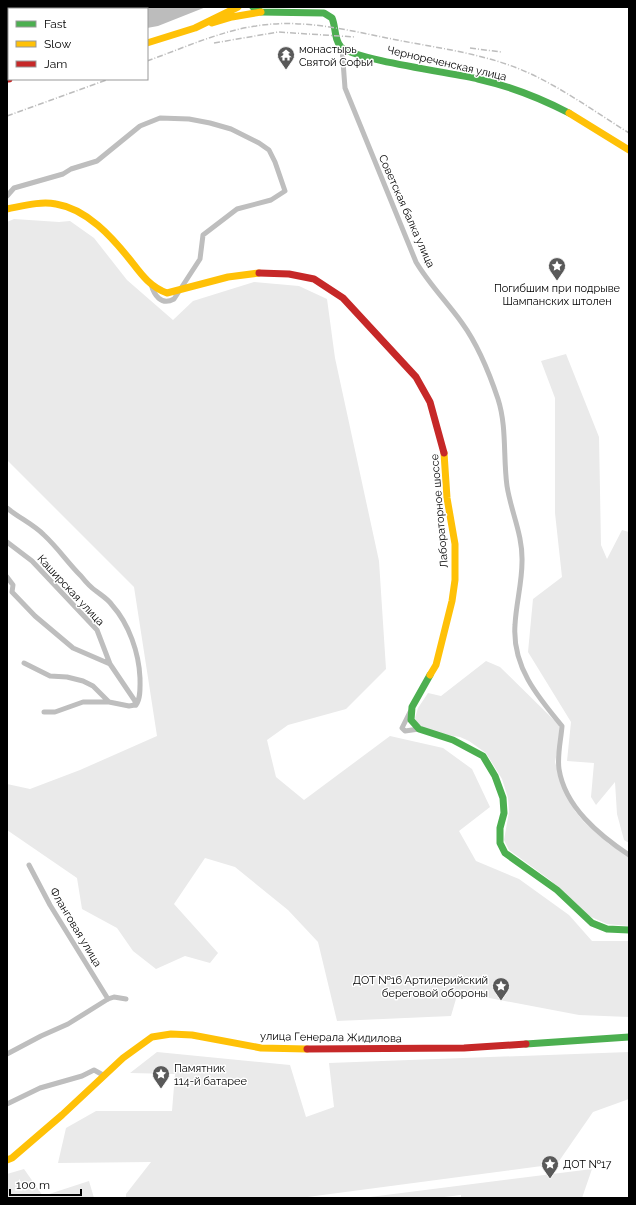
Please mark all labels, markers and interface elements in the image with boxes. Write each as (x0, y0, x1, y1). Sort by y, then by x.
legend (8, 8, 148, 80)
text: Fast (44, 17, 67, 31)
text: Slow (44, 37, 71, 51)
place label: монастырь Святой Софьи (299, 43, 373, 69)
street label: Чернореченская улица (386, 43, 508, 84)
temple icon: монастырь Святой Софьи (276, 45, 296, 70)
text: Jam (44, 57, 67, 71)
street label: Советская балка улица (376, 153, 437, 270)
place icon: Погибшим при подрыве Шампанских штолен (547, 256, 567, 281)
place label: Погибшим при подрыве Шампанских штолен (494, 282, 621, 308)
street label: Лабораторное шоссе (428, 453, 451, 569)
street label: Каширская улица (34, 552, 107, 628)
street label: Фланговая улица (47, 885, 104, 969)
place label: ДОТ №16 Артилерийский береговой обороны (353, 974, 488, 1000)
place icon: ДОТ №16 Артилерийский береговой обороны (491, 976, 511, 1001)
street label: улица Генерала Жидилова (260, 1030, 402, 1045)
place label: Памятник 114-й батарее (174, 1062, 247, 1088)
place icon: Памятник 114-й батарее (151, 1064, 171, 1089)
place icon: ДОТ №17 (540, 1154, 560, 1179)
place label: ДОТ №17 (563, 1158, 612, 1171)
scale bar (10, 1171, 81, 1197)
text: 100 m (16, 1178, 50, 1192)

